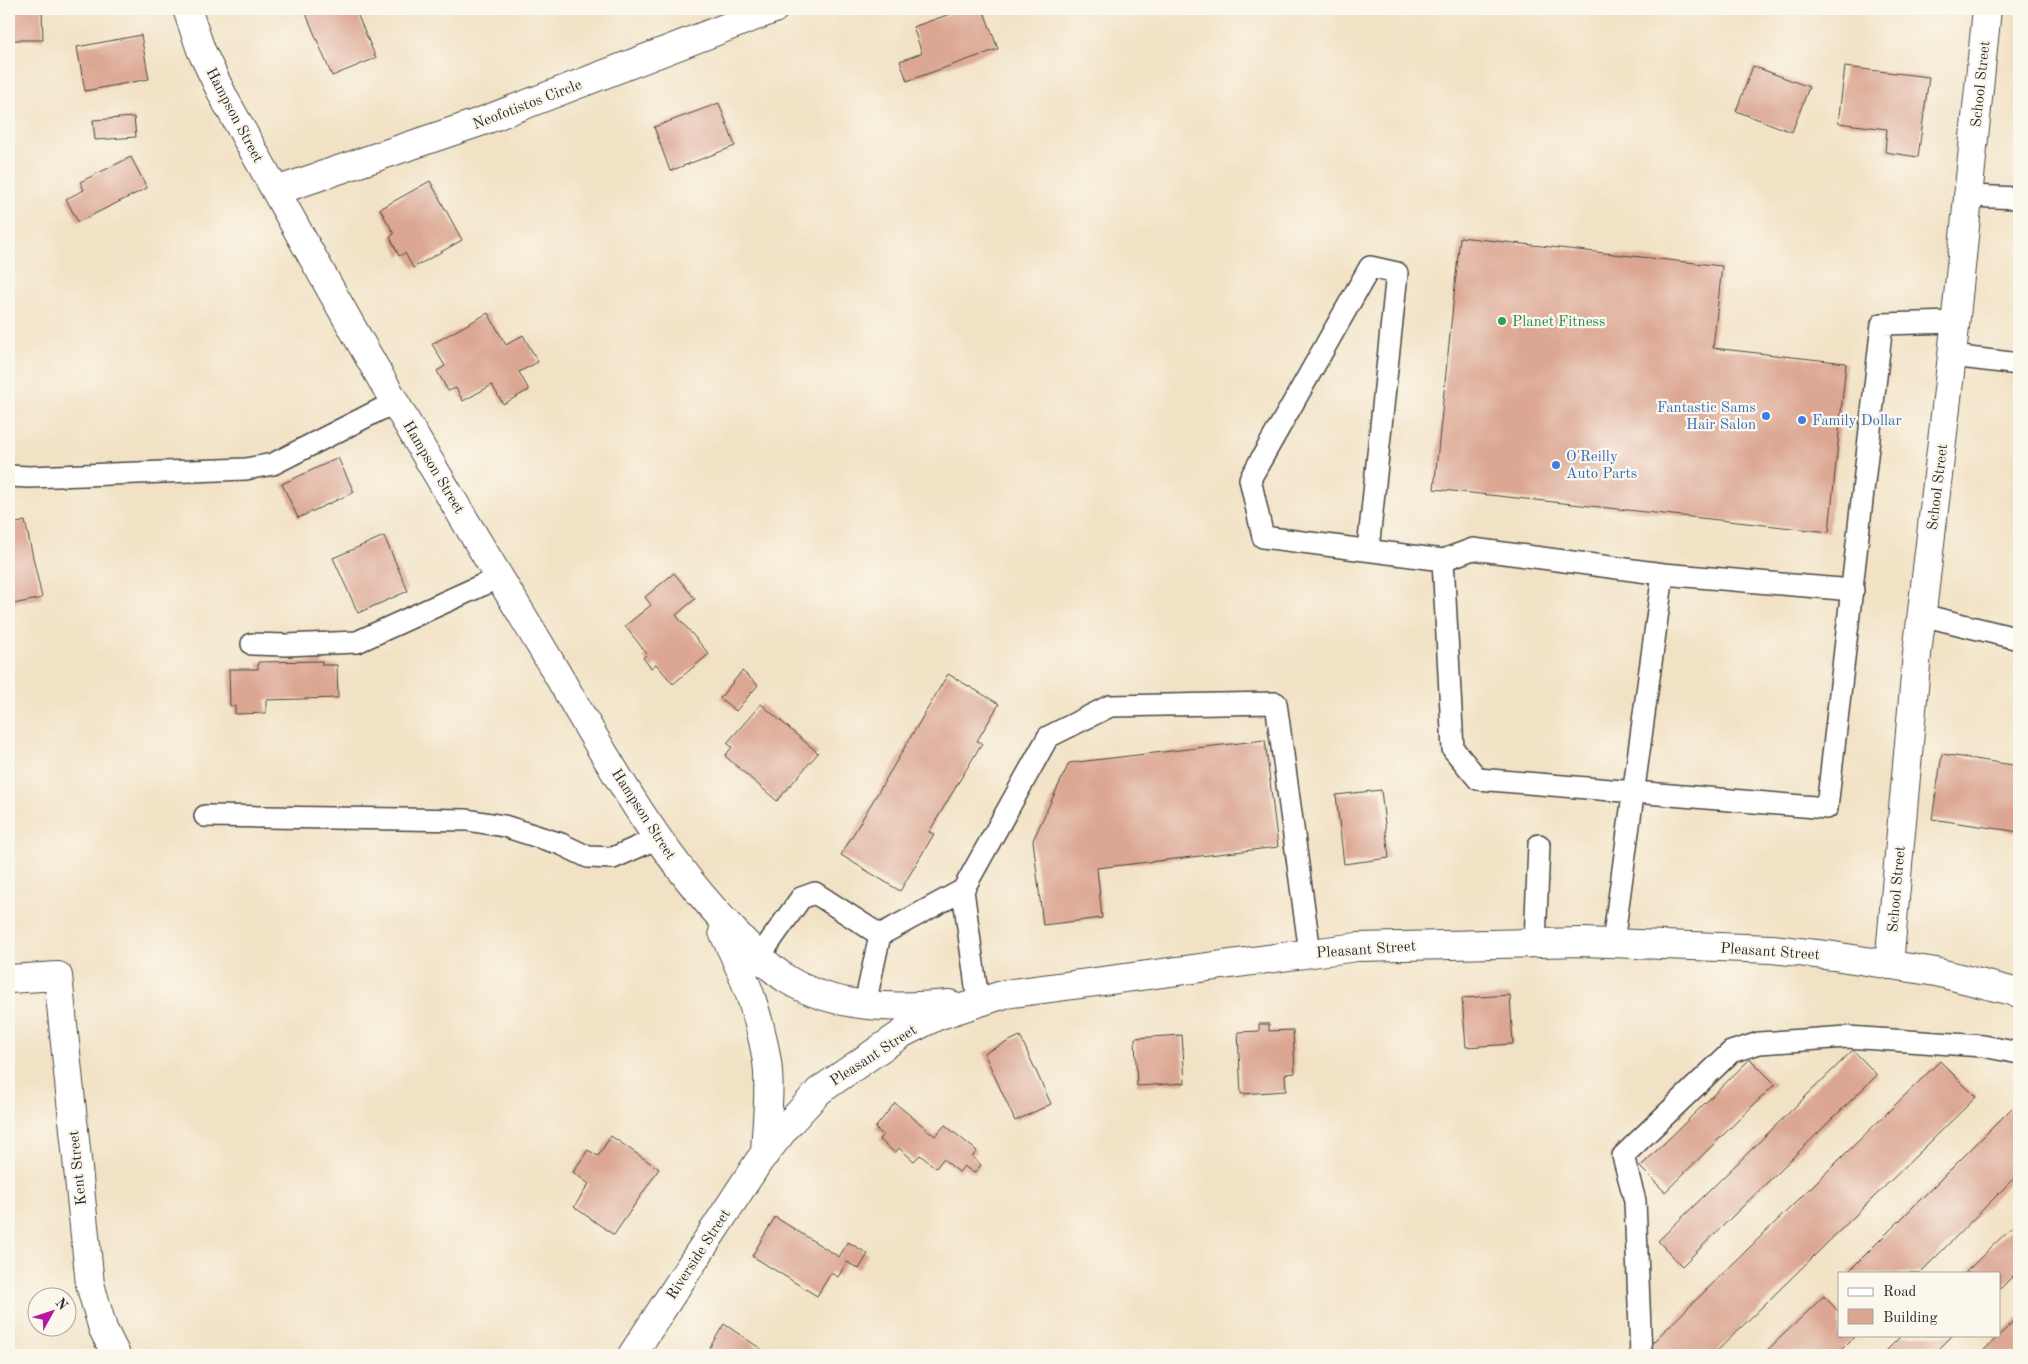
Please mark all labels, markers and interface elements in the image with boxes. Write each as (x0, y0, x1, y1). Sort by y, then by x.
street label: School Street (1969, 40, 1993, 128)
street label: Hampson Street (202, 66, 265, 166)
street label: Neofotistos Circle (471, 78, 584, 133)
marker: Planet Fitness (1496, 315, 1508, 327)
place label: Planet Fitness (1512, 315, 1606, 330)
place label: Fantastic Sams Hair Salon (1657, 401, 1756, 433)
marker: Fantastic Sams Hair Salon (1760, 410, 1772, 422)
marker: Family Dollar (1796, 414, 1808, 426)
place label: Family Dollar (1812, 414, 1902, 429)
street label: Hampson Street (399, 419, 466, 517)
street label: School Street (1926, 443, 1951, 531)
place label: O'Reilly Auto Parts (1566, 450, 1637, 482)
marker: O'Reilly Auto Parts (1550, 459, 1562, 471)
street label: Hampson Street (608, 767, 678, 863)
street label: School Street (1886, 845, 1909, 933)
street label: Pleasant Street (1316, 940, 1416, 961)
street label: Pleasant Street (1720, 942, 1820, 963)
street label: Pleasant Street (828, 1023, 920, 1090)
street label: Kent Street (67, 1129, 90, 1206)
street label: Riverside Street (665, 1207, 734, 1303)
legend (1838, 1272, 2000, 1336)
text: Road (1883, 1285, 1917, 1300)
north arrow (28, 1286, 78, 1336)
text: N (52, 1296, 70, 1313)
text: Building (1883, 1311, 1938, 1326)

